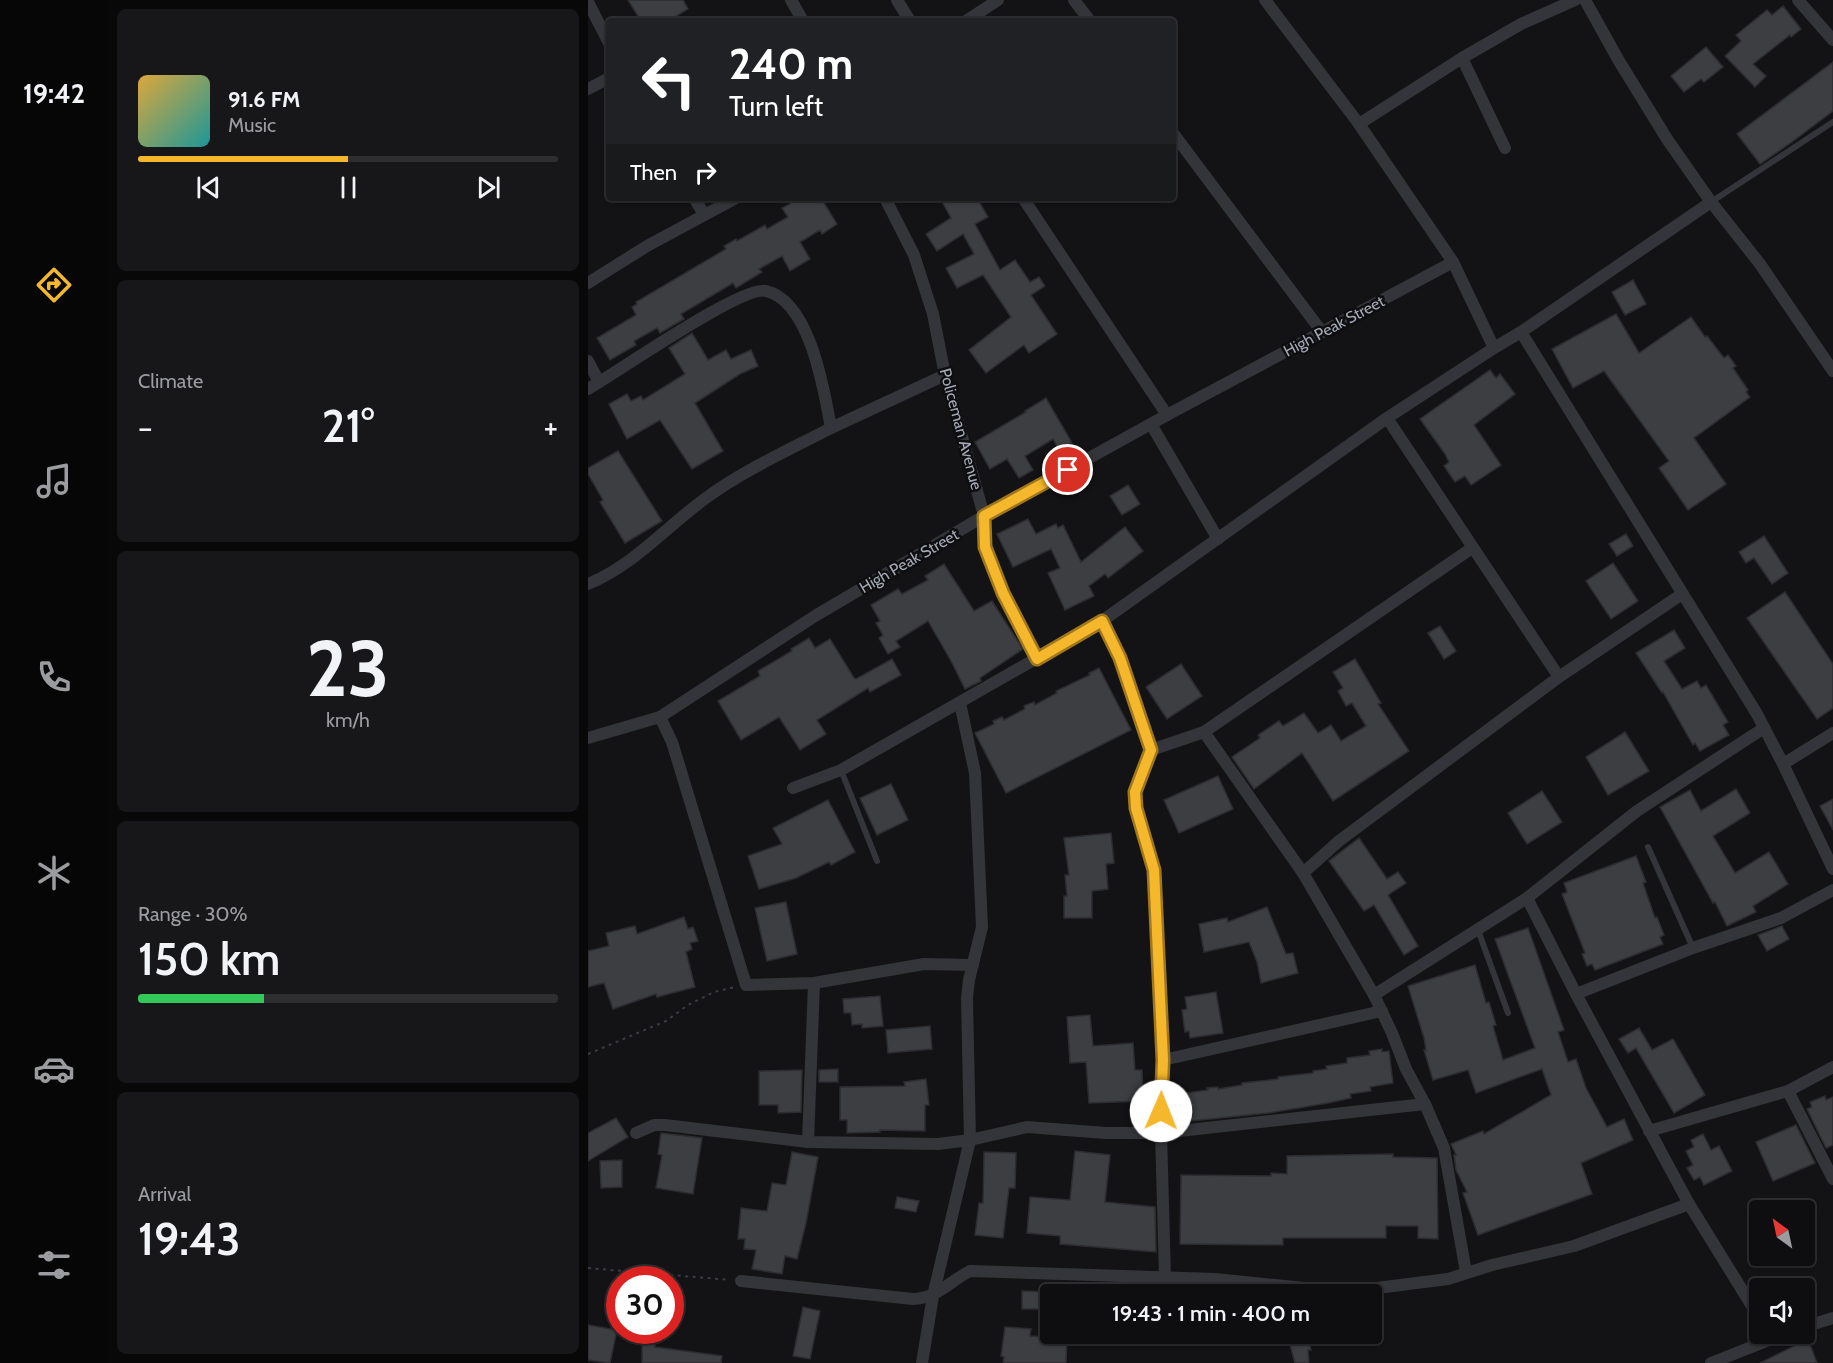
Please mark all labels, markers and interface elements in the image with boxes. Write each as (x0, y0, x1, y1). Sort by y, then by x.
text: 240 m (729, 38, 853, 90)
icon: left (630, 42, 708, 120)
text: 19:42 (23, 77, 85, 110)
text: 91.6 FM (228, 86, 300, 113)
text: Turn left (729, 90, 823, 123)
text: Music (228, 113, 276, 137)
icon: right (689, 156, 722, 189)
text: Then (630, 159, 677, 186)
icon: previous (192, 171, 225, 204)
icon: pause (332, 171, 365, 204)
icon: next (472, 171, 505, 204)
icon: directions (33, 264, 75, 306)
street label: High Peak Street (1280, 291, 1388, 361)
street label: Policeman Avenue (936, 366, 986, 492)
text: Climate (138, 369, 203, 393)
text: 21° (322, 399, 374, 453)
text: − (138, 407, 153, 447)
text: + (543, 407, 558, 447)
pin (1042, 444, 1093, 495)
icon: arrive (1051, 453, 1084, 486)
icon: music (33, 460, 75, 502)
street label: High Peak Street (856, 525, 963, 597)
text: 23 (306, 621, 390, 716)
icon: phone (33, 656, 75, 698)
text: km/h (326, 708, 370, 732)
icon: climate (33, 852, 75, 894)
text: Range · 30% (138, 902, 247, 926)
text: 150 km (138, 932, 280, 986)
icon: car (33, 1048, 75, 1090)
position arrow (1129, 1079, 1193, 1143)
text: Arrival (138, 1182, 191, 1206)
north arrow (1749, 1200, 1815, 1266)
map controls (1749, 1200, 1815, 1344)
text: 19:43 (138, 1212, 241, 1266)
icon: filters (33, 1244, 75, 1286)
speed limit sign: 30 (606, 1266, 684, 1344)
button: sound (1749, 1278, 1815, 1344)
text: 19:43 · 1 min · 400 m (1112, 1300, 1310, 1327)

